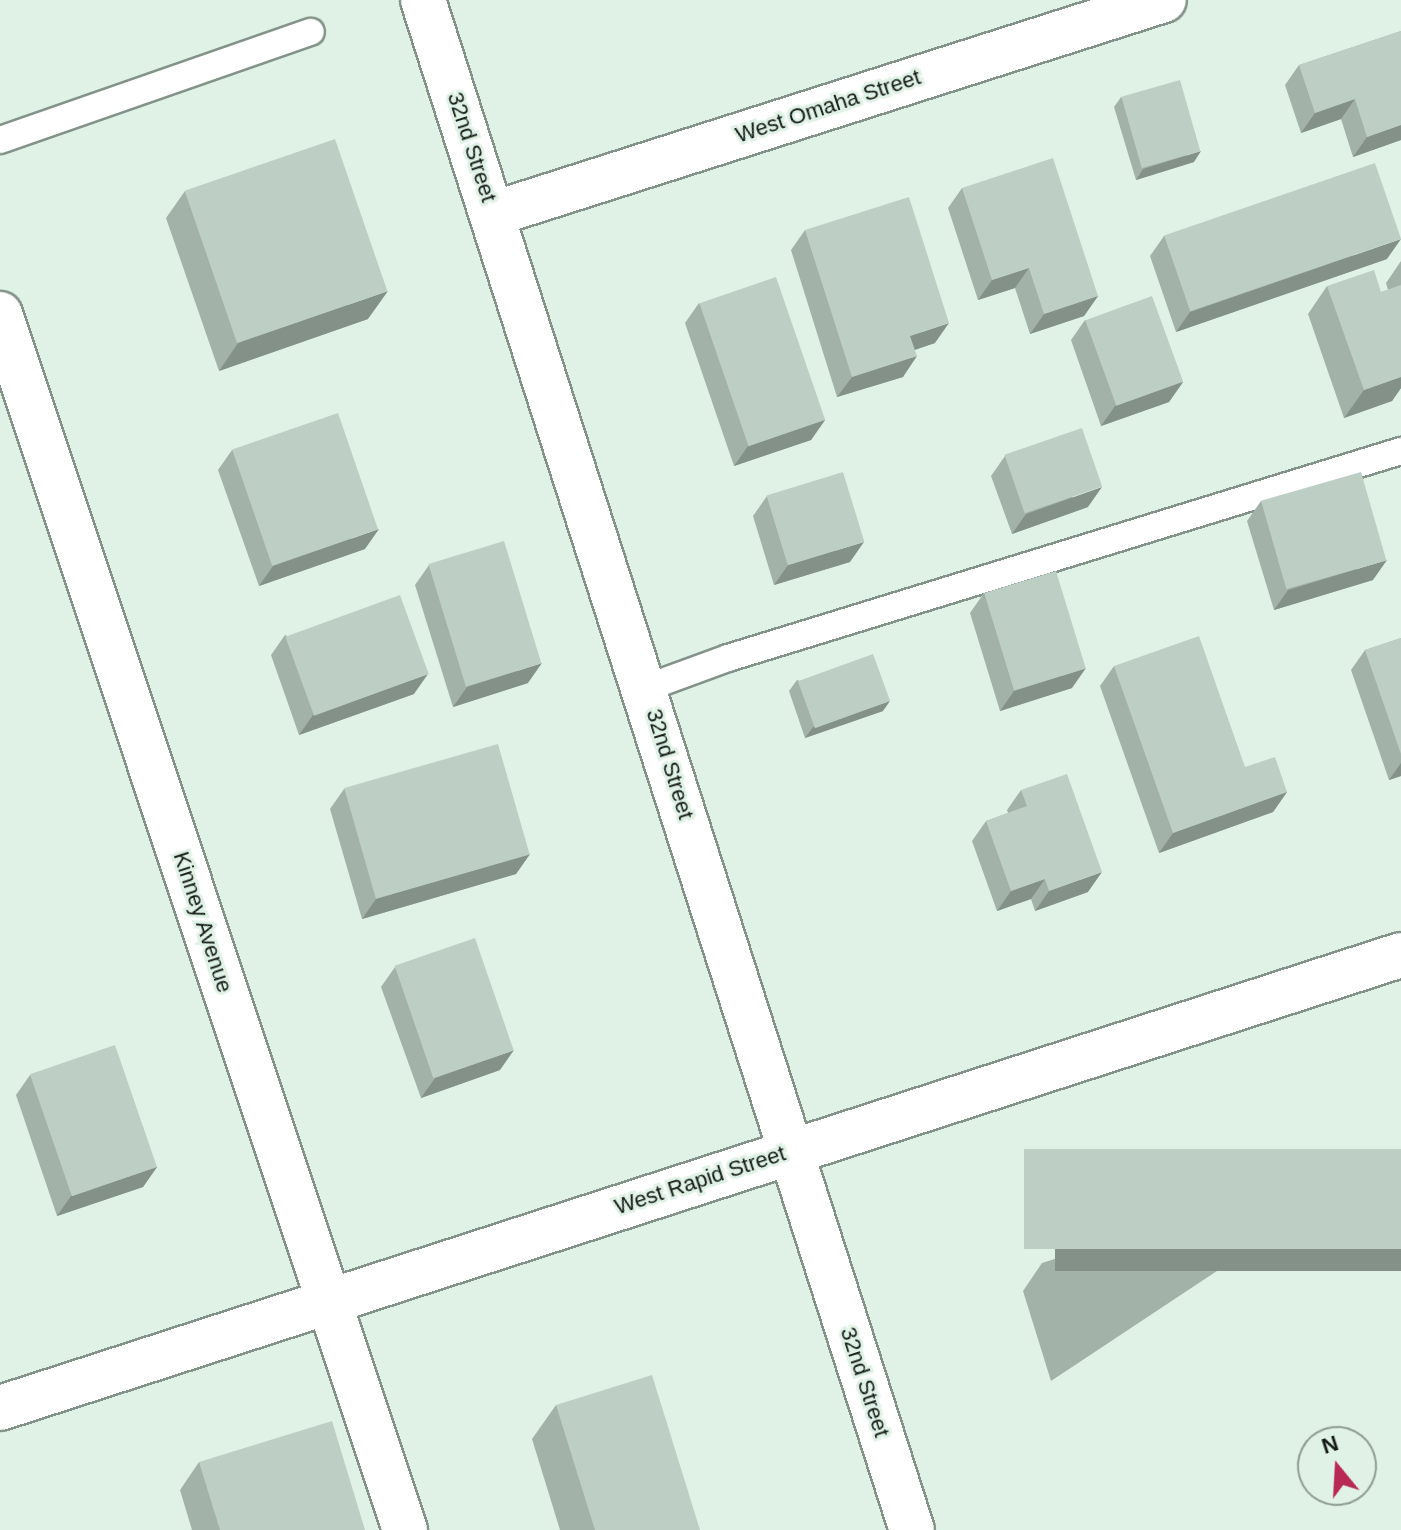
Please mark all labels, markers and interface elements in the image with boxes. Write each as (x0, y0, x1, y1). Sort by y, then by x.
street label: West Omaha Street (732, 64, 924, 148)
street label: 32nd Street (442, 89, 502, 205)
street label: 32nd Street (641, 706, 699, 822)
street label: Kinney Avenue (168, 848, 238, 996)
street label: West Rapid Street (611, 1140, 789, 1220)
street label: 32nd Street (835, 1324, 895, 1440)
north arrow (1297, 1426, 1377, 1506)
text: N (1319, 1430, 1341, 1459)

